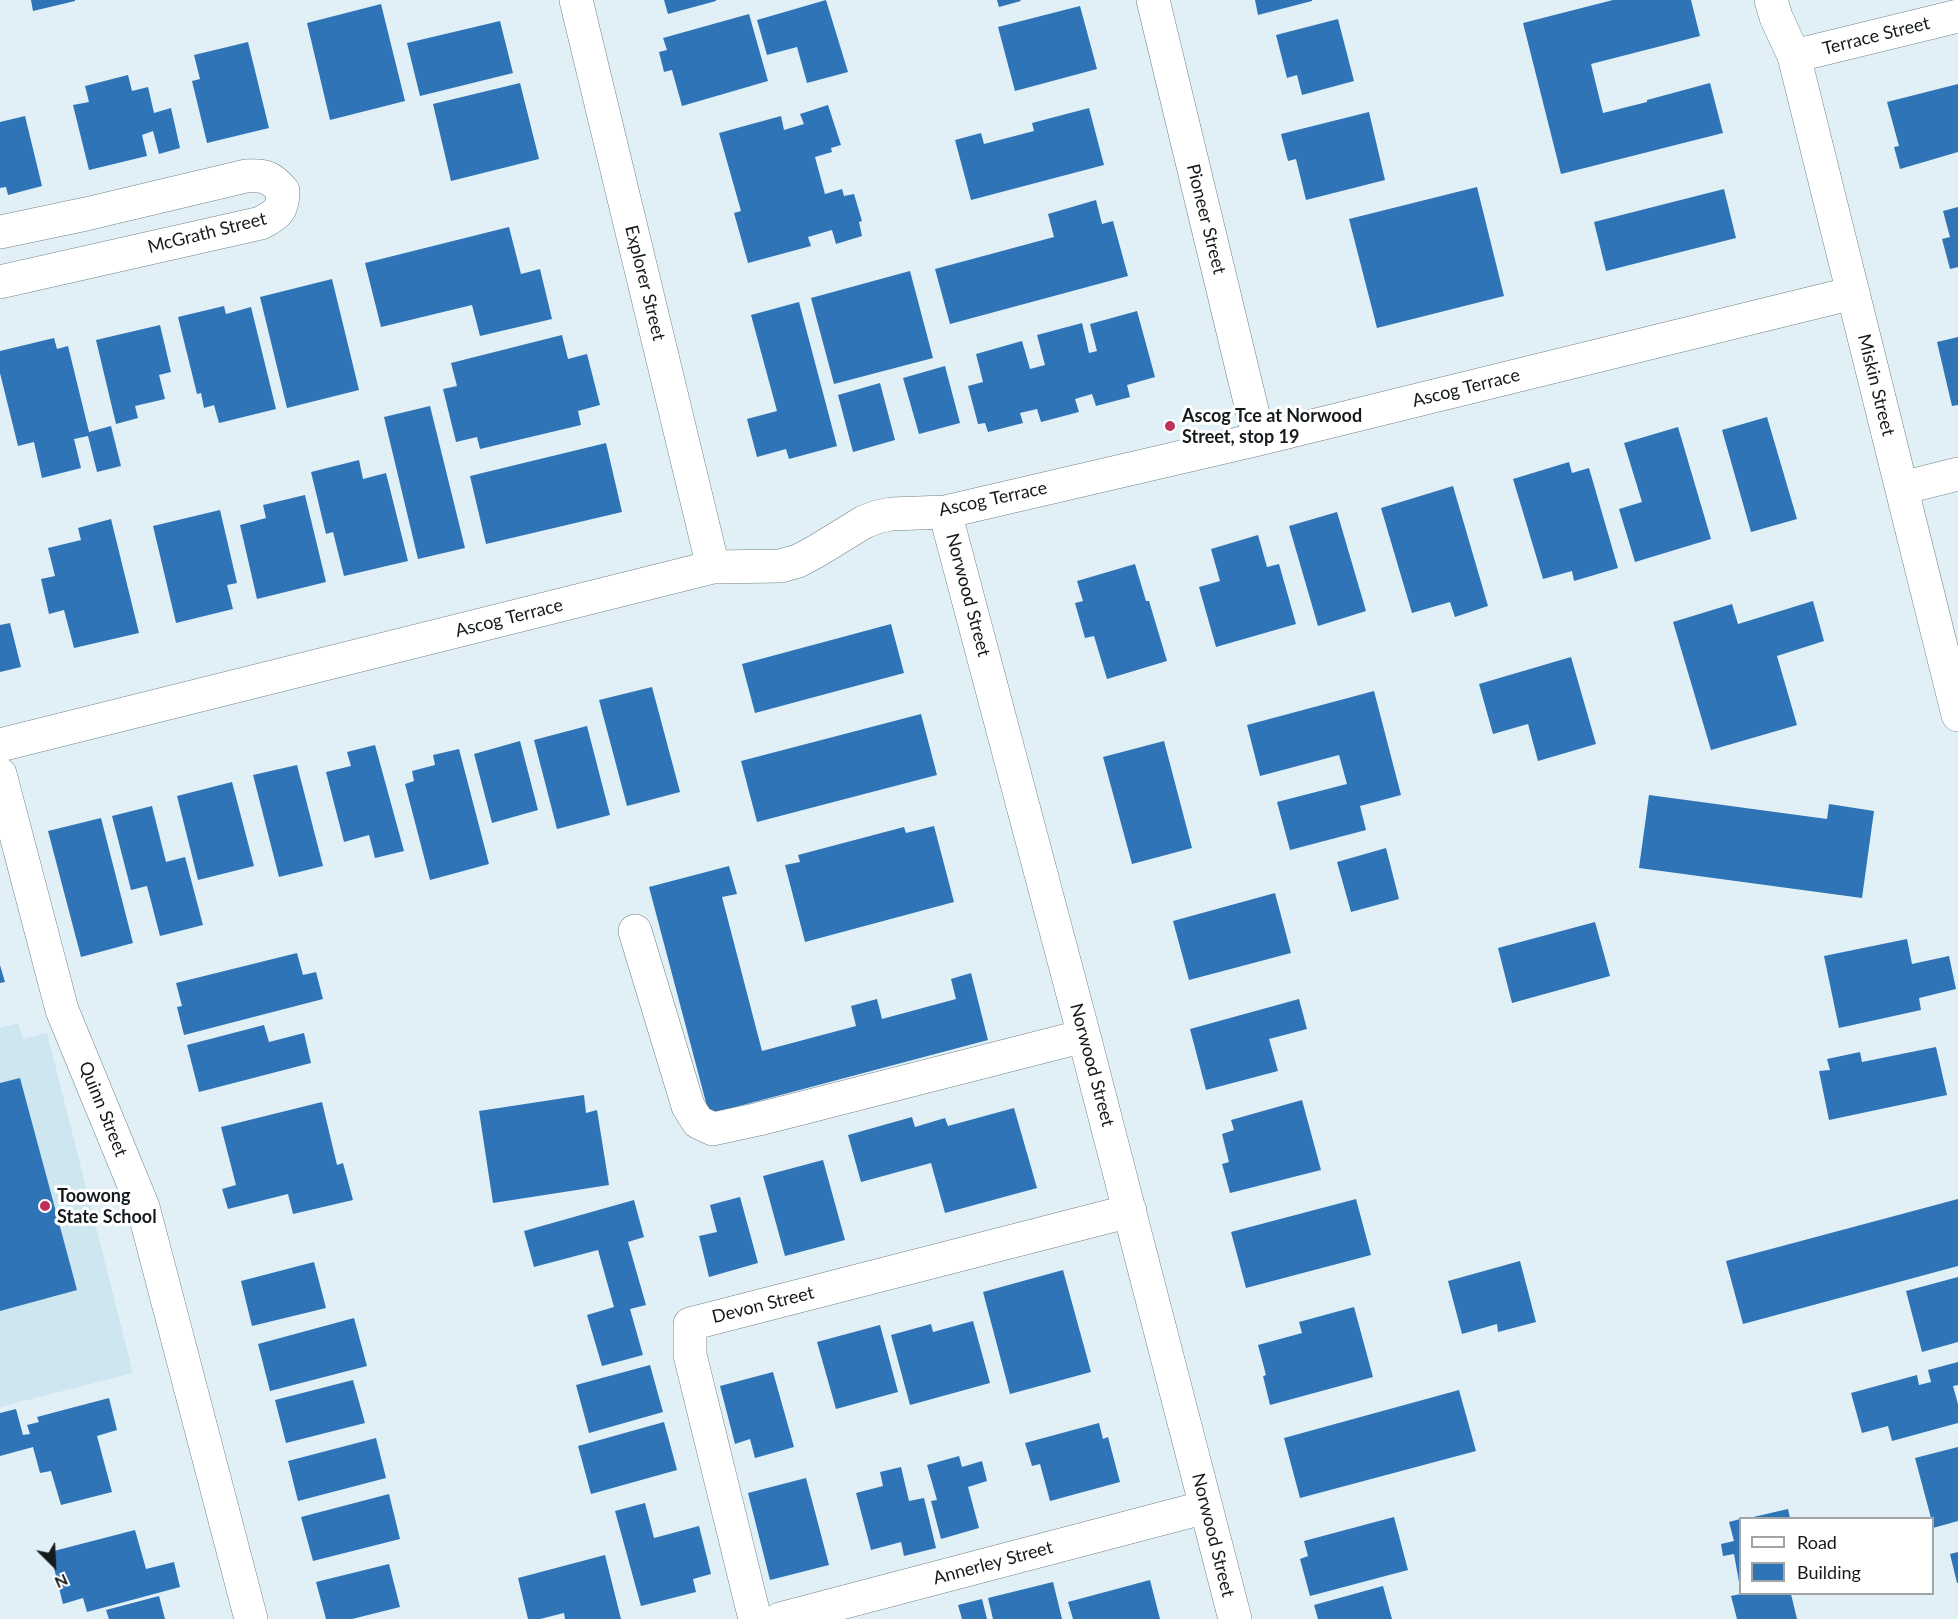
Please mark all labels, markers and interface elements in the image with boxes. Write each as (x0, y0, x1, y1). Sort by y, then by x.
street label: Terrace Street (1820, 12, 1932, 60)
street label: Pioneer Street (1182, 162, 1230, 276)
street label: McGrath Street (145, 208, 269, 258)
street label: Explorer Street (620, 223, 670, 343)
street label: Miskin Street (1853, 332, 1899, 438)
street label: Ascog Terrace (1410, 364, 1522, 412)
place label: Ascog Tce at Norwood Street, stop 19 (1182, 405, 1362, 448)
marker: Ascog Tce at Norwood Street, stop 19 (1163, 419, 1177, 433)
street label: Ascog Terrace (937, 477, 1049, 521)
street label: Norwood Street (941, 531, 995, 659)
street label: Ascog Terrace (453, 594, 565, 642)
street label: Norwood Street (1065, 1001, 1119, 1129)
street label: Quinn Street (74, 1058, 132, 1160)
place label: Toowong State School (57, 1185, 157, 1228)
marker: Toowong State School (38, 1199, 52, 1213)
street label: Devon Street (710, 1282, 816, 1328)
street label: Norwood Street (1187, 1471, 1239, 1599)
legend (1739, 1517, 1934, 1595)
text: Road (1797, 1531, 1837, 1553)
north arrow (24, 1535, 84, 1595)
street label: Annerley Street (931, 1537, 1055, 1589)
text: Building (1797, 1561, 1861, 1583)
text: N (52, 1571, 71, 1593)

